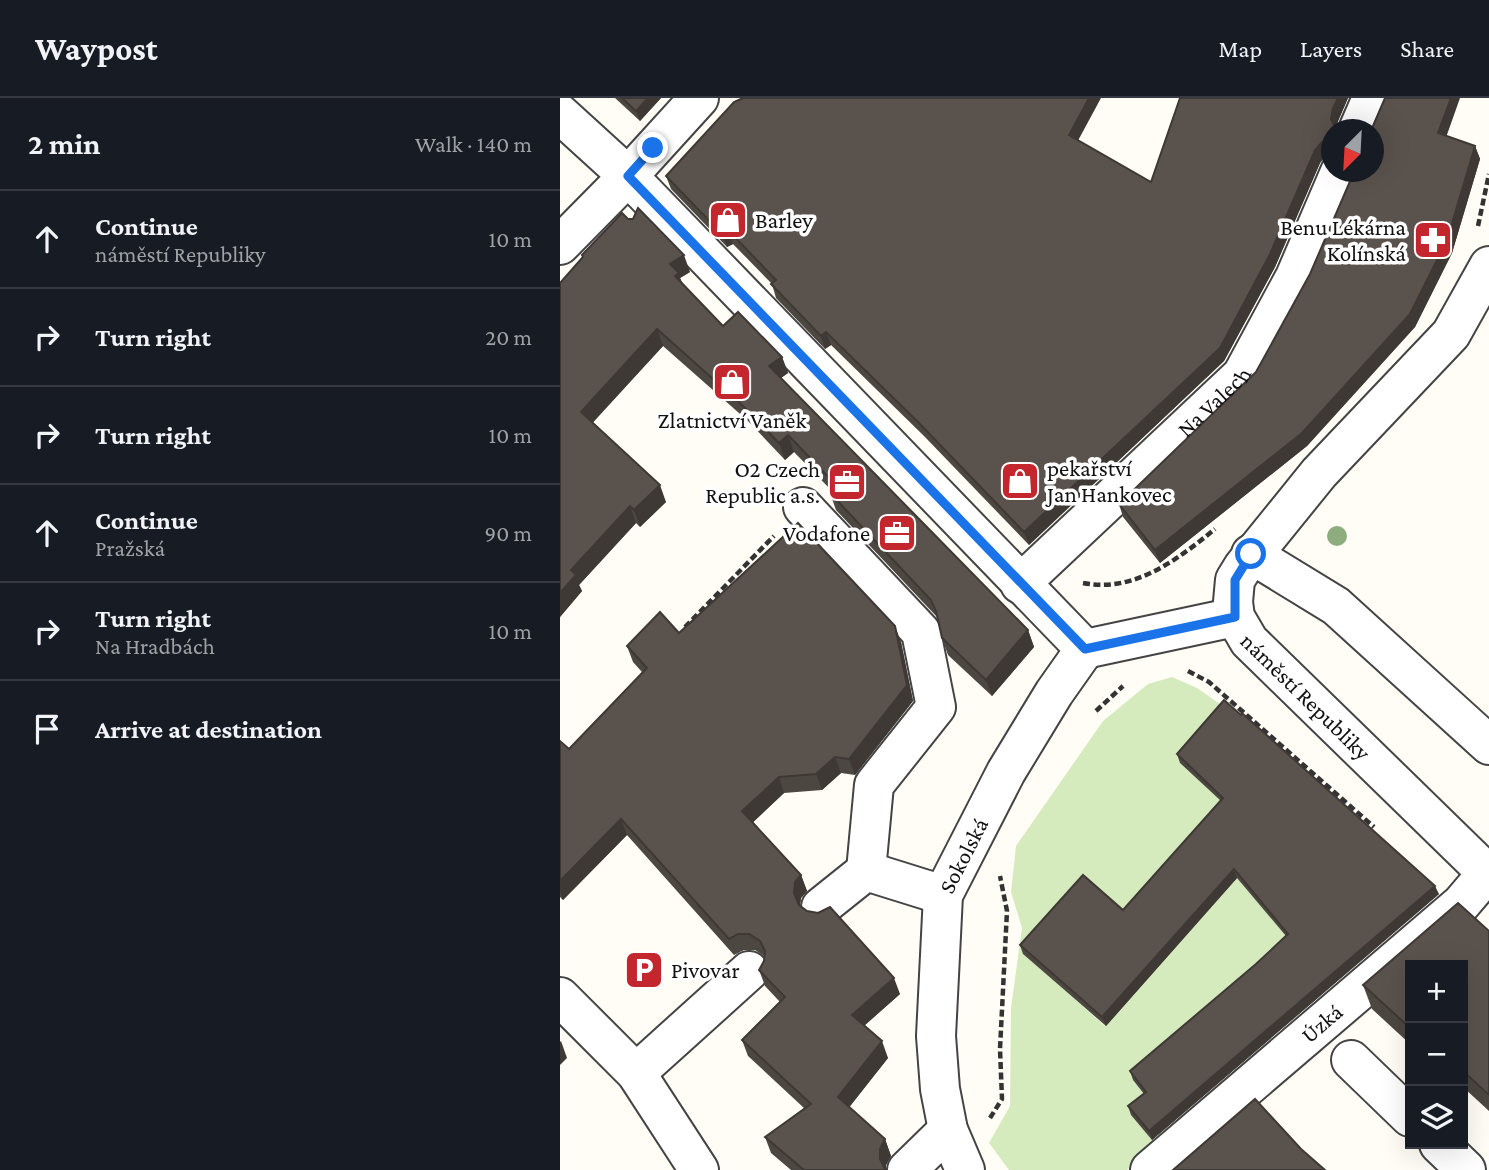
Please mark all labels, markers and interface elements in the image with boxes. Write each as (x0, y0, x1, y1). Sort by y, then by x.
text: Waypost (35, 30, 158, 67)
text: Map (1218, 35, 1262, 62)
text: Layers (1300, 35, 1362, 62)
text: Share (1400, 35, 1454, 62)
north arrow (1321, 119, 1384, 182)
text: 2 min (28, 127, 100, 160)
text: Walk · 140 m (415, 131, 532, 157)
route end (637, 132, 668, 163)
shop icon: Barley (707, 199, 749, 241)
place label: Barley (755, 207, 813, 233)
text: Continue (95, 212, 198, 241)
place label: Benu Lékárna Kolínská (1280, 214, 1406, 266)
pharmacy icon: Benu Lékárna Kolínská (1412, 219, 1454, 261)
icon: ahead (28, 220, 66, 258)
text: 10 m (489, 226, 532, 252)
text: náměstí Republiky (95, 241, 266, 267)
icon: right (28, 318, 66, 356)
text: Turn right (95, 323, 211, 352)
text: 20 m (485, 324, 532, 350)
shop icon: Zlatnictví Vaněk (711, 361, 753, 403)
street label: Na Valech (1172, 363, 1256, 442)
place label: Zlatnictví Vaněk (658, 407, 806, 433)
icon: right (28, 416, 66, 454)
text: Turn right (95, 421, 211, 450)
text: 10 m (489, 422, 532, 448)
place label: pekařství Jan Hankovec (1045, 455, 1172, 507)
place label: O2 Czech Republic a.s. (705, 456, 820, 508)
shop icon: pekařství Jan Hankovec (999, 460, 1041, 502)
office icon: O2 Czech Republic a.s. (826, 461, 868, 503)
text: Continue (95, 506, 198, 535)
office icon: Vodafone (876, 512, 918, 554)
icon: ahead (28, 514, 66, 552)
text: 90 m (485, 520, 532, 546)
place label: Vodafone (783, 520, 870, 546)
text: Pražská (95, 535, 165, 561)
route start (1235, 538, 1266, 569)
text: Turn right (95, 604, 211, 633)
icon: right (28, 612, 66, 650)
text: 10 m (489, 618, 532, 644)
street label: náměstí Republiky (1236, 627, 1376, 765)
text: Na Hradbách (95, 633, 215, 659)
icon: arrive (28, 710, 66, 748)
text: Arrive at destination (95, 715, 322, 744)
street label: Sokolská (933, 813, 993, 897)
parking icon: Pivovar (623, 949, 665, 991)
place label: Pivovar (671, 957, 740, 983)
map controls (1405, 960, 1468, 1149)
button: + (1405, 960, 1468, 1023)
street label: Úzká (1296, 998, 1348, 1048)
button: − (1405, 1023, 1468, 1086)
button: layers (1405, 1086, 1468, 1149)

